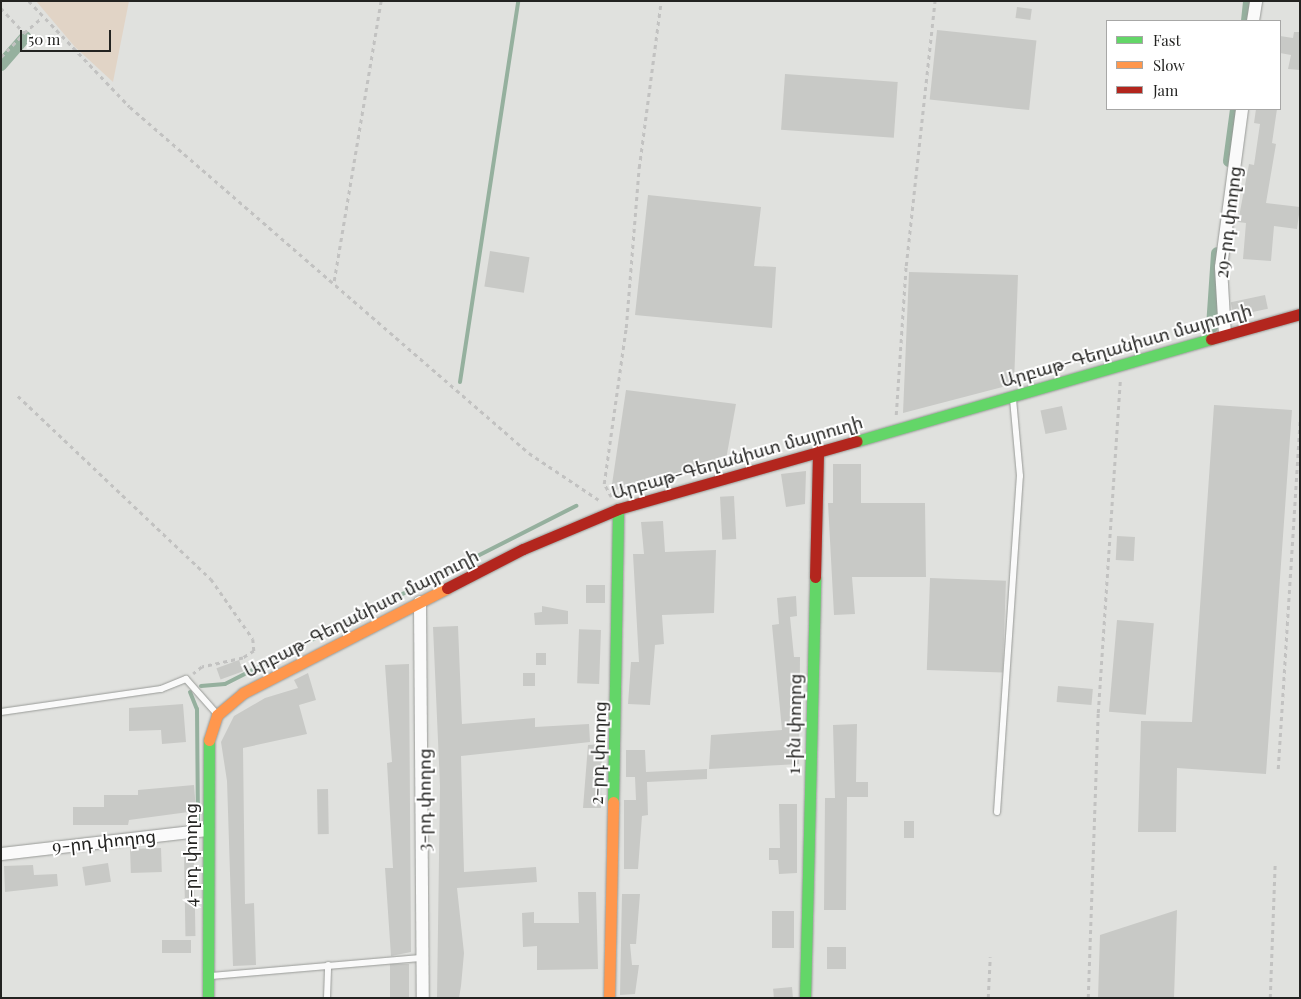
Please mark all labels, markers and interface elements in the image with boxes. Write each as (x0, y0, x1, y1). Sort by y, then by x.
scale bar (22, 20, 114, 52)
legend (1106, 20, 1281, 110)
text: 50 m (28, 29, 60, 49)
text: Fast (1153, 30, 1181, 50)
text: Slow (1153, 55, 1185, 75)
text: Jam (1153, 80, 1178, 100)
street label: 29-րդ փողոց (1210, 165, 1246, 279)
street label: Արբաթ-Գեղանիստ մայրուղի (998, 299, 1254, 391)
street label: Արբաթ-Գեղանիստ մայրուղի (609, 411, 865, 503)
street label: Արբաթ-Գեղանիստ մայրուղի (240, 544, 482, 682)
street label: 1-ին փողոց (782, 673, 806, 775)
street label: 2-րդ փողոց (585, 701, 611, 805)
street label: 3-րդ փողոց (413, 748, 435, 852)
street label: 4-րդ փողոց (179, 803, 201, 907)
street label: 9-րդ փողոց (51, 825, 157, 857)

